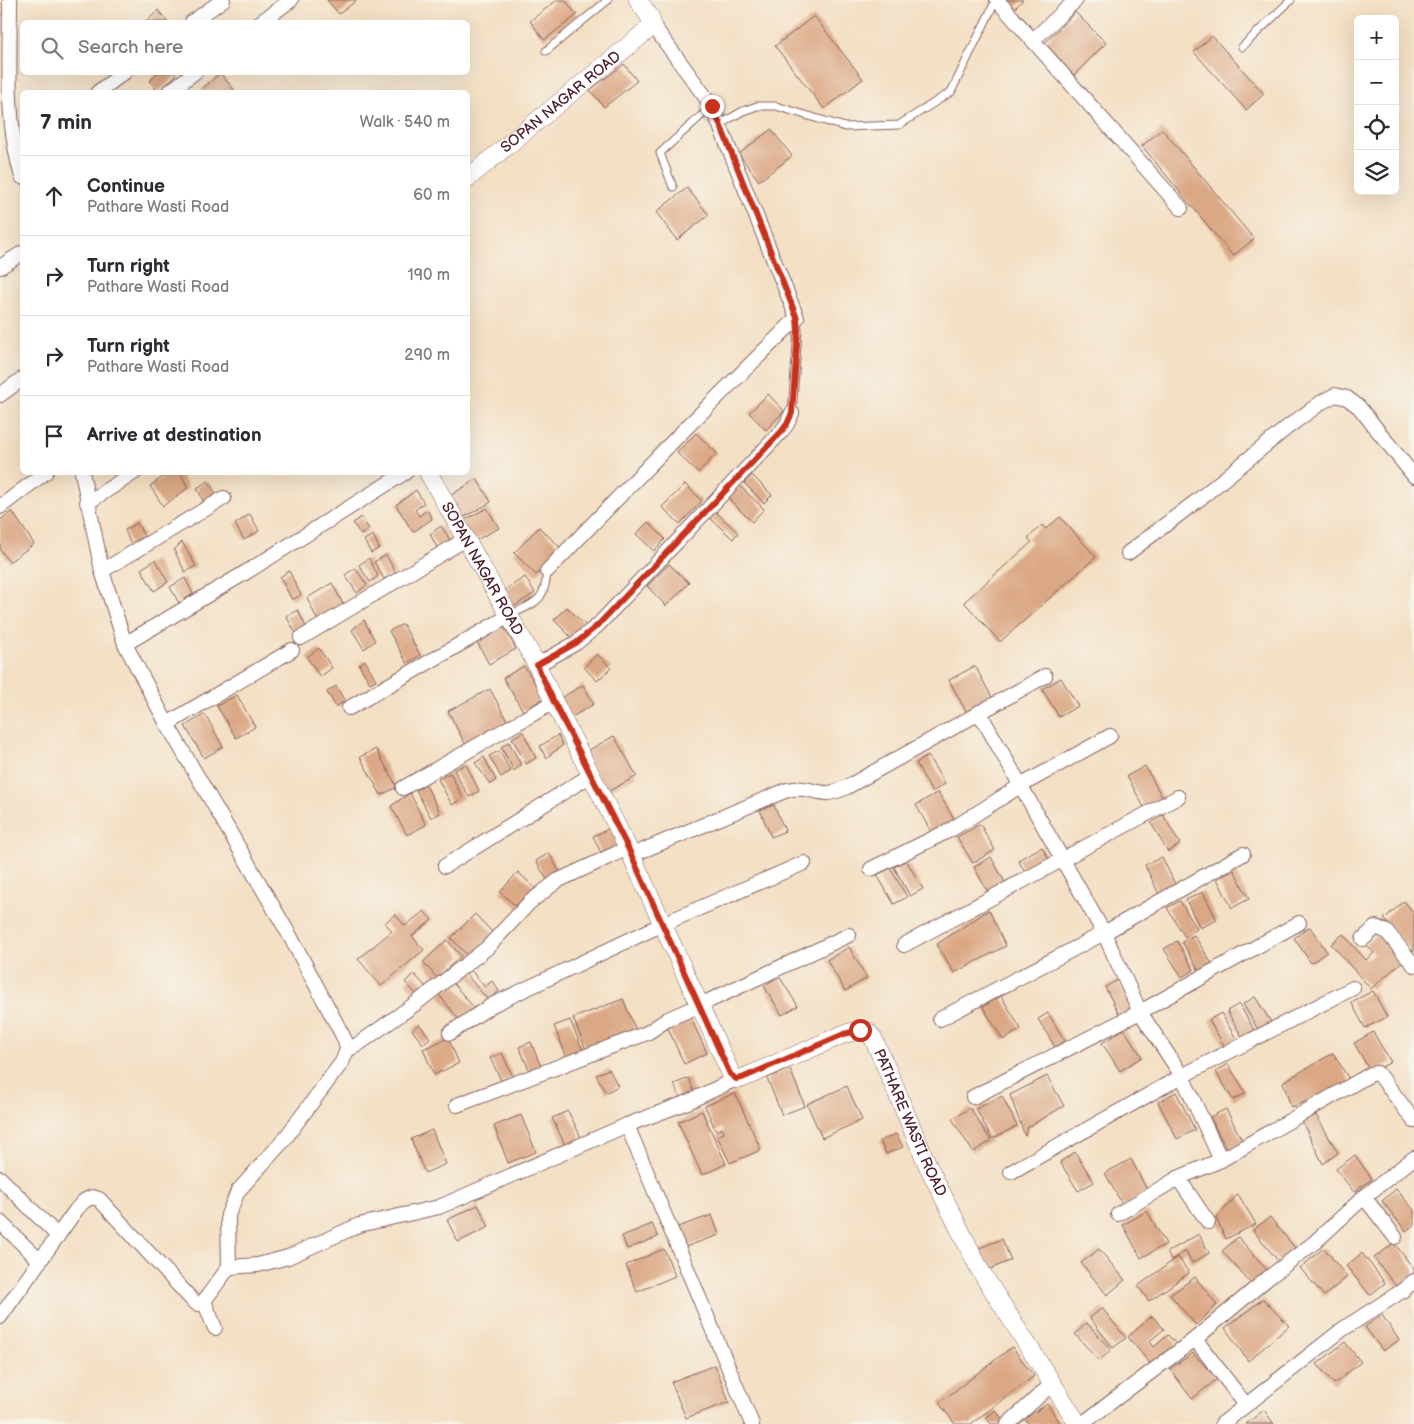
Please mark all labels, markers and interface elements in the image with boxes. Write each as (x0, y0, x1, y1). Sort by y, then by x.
map controls (1354, 15, 1399, 195)
button: + (1354, 15, 1399, 60)
search box (20, 20, 470, 75)
icon: search (38, 34, 66, 62)
text: Search here (78, 36, 183, 59)
street label: SOPAN NAGAR ROAD (497, 47, 625, 157)
button: − (1354, 60, 1399, 105)
route end (701, 95, 724, 118)
button: locate (1354, 105, 1399, 150)
text: 7 min (40, 110, 92, 135)
text: Walk · 540 m (360, 113, 450, 132)
button: layers (1354, 150, 1399, 195)
text: Continue (87, 175, 165, 198)
icon: ahead (40, 182, 68, 210)
text: 60 m (413, 186, 450, 205)
text: Pathare Wasti Road (87, 198, 229, 217)
text: Turn right (87, 255, 170, 278)
icon: right (40, 262, 68, 290)
text: 190 m (408, 266, 450, 285)
text: Pathare Wasti Road (87, 278, 229, 297)
text: Turn right (87, 335, 170, 358)
icon: right (40, 342, 68, 370)
text: 290 m (404, 346, 450, 365)
text: Pathare Wasti Road (87, 358, 229, 377)
icon: arrive (40, 422, 68, 450)
text: Arrive at destination (87, 424, 262, 447)
street label: SOPAN NAGAR ROAD (437, 499, 528, 639)
route start (849, 1019, 872, 1042)
street label: PATHARE WASTI ROAD (870, 1046, 951, 1200)

